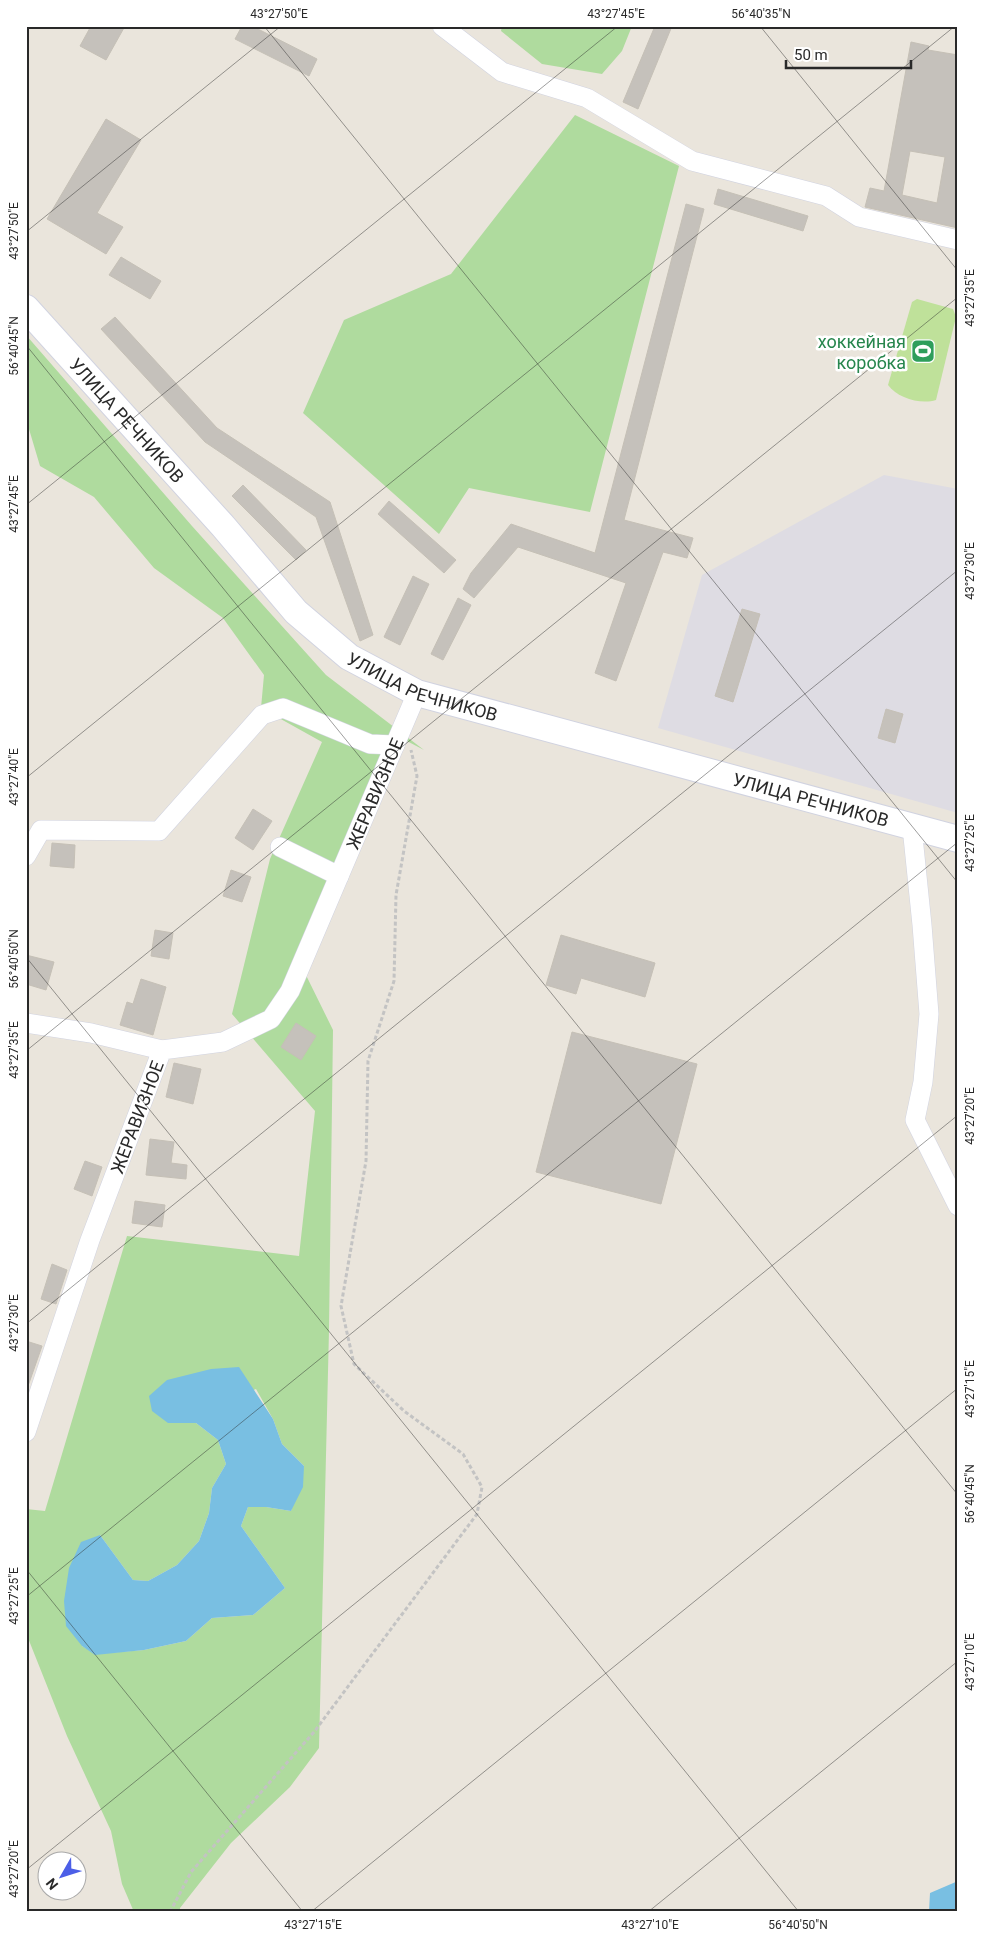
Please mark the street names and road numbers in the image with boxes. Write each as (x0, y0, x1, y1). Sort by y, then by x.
street label: УЛИЦА РЕЧНИКОВ (66, 353, 189, 487)
street label: УЛИЦА РЕЧНИКОВ (344, 648, 500, 725)
street label: ЖЕРАВИЗНОЕ (341, 735, 407, 852)
street label: УЛИЦА РЕЧНИКОВ (731, 768, 891, 830)
street label: ЖЕРАВИЗНОЕ (106, 1058, 167, 1176)

